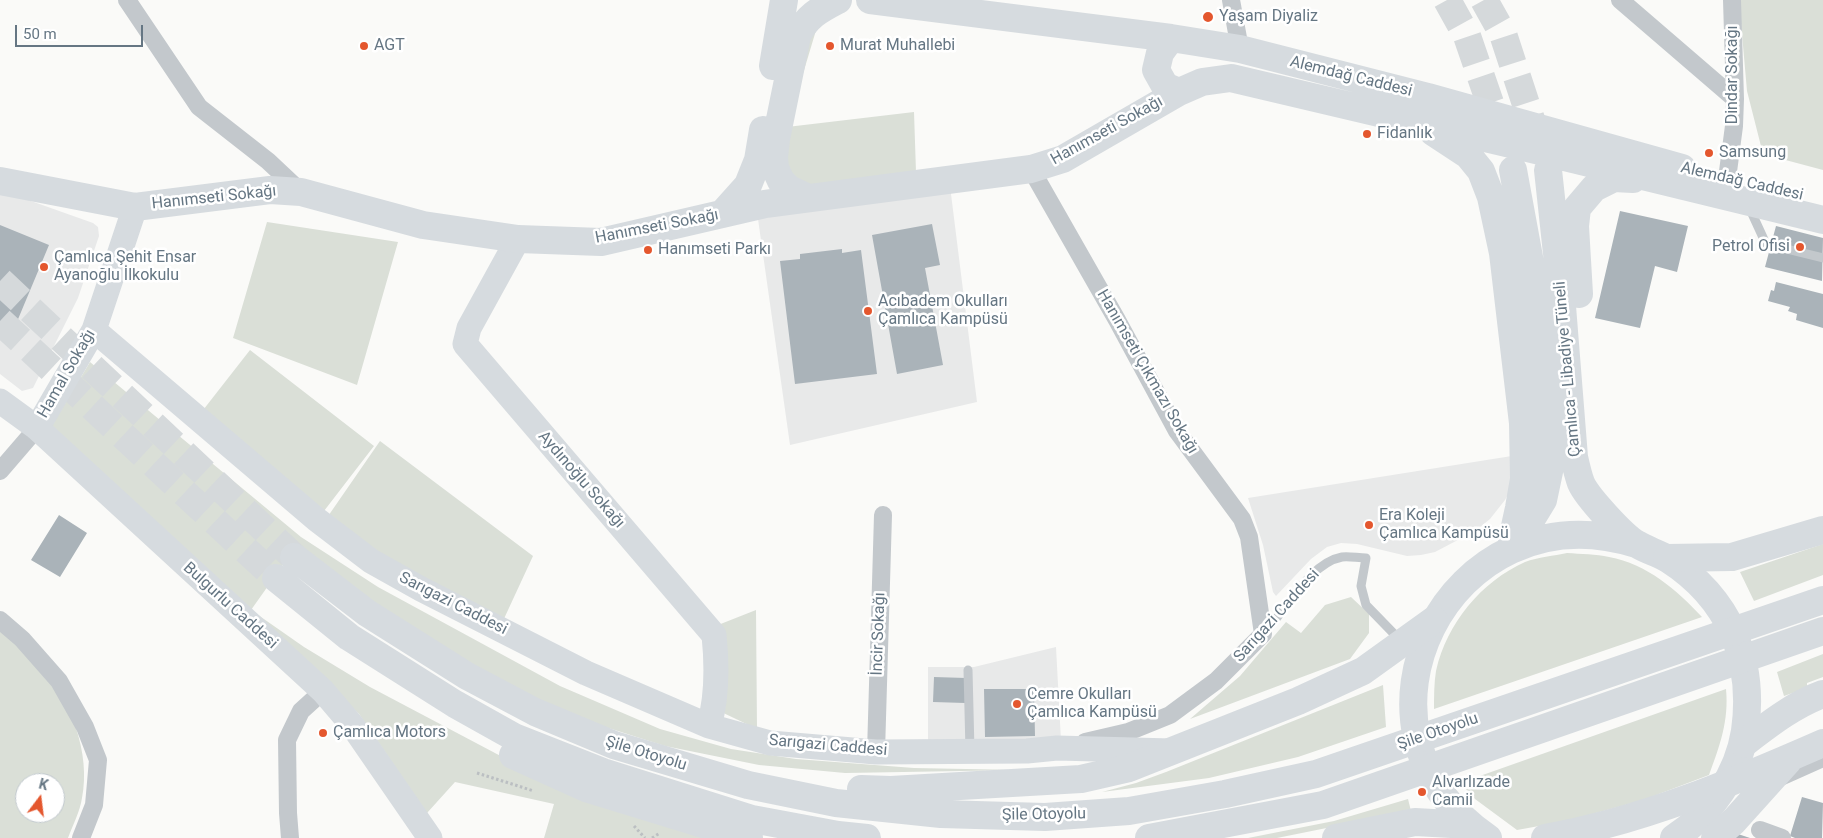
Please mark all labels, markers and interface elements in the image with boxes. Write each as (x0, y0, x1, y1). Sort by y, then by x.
place label: Yaşam Diyaliz (1219, 7, 1318, 27)
marker: Yaşam Diyaliz (1201, 10, 1215, 24)
scale bar (18, 15, 145, 47)
text: 50 m (23, 25, 57, 43)
street label: Dindar Sokağı (1723, 26, 1743, 124)
place label: AGT (374, 36, 405, 56)
place label: Murat Muhallebi (840, 36, 955, 56)
marker: AGT (358, 40, 370, 52)
marker: Murat Muhallebi (824, 40, 836, 52)
street label: Alemdağ Caddesi (1288, 53, 1414, 101)
street label: Hanımseti Sokağı (1048, 92, 1166, 170)
place label: Fidanlık (1377, 124, 1432, 144)
marker: Fidanlık (1361, 128, 1373, 140)
place label: Samsung (1719, 143, 1786, 163)
marker: Samsung (1703, 147, 1715, 159)
street label: Alemdağ Caddesi (1679, 159, 1805, 205)
street label: Hanımseti Sokağı (151, 182, 277, 214)
street label: Hanımseti Sokağı (594, 206, 720, 248)
place label: Petrol Ofisi (1712, 237, 1790, 257)
place label: Hanımseti Parkı (658, 240, 771, 260)
marker: Petrol Ofisi (1794, 241, 1806, 253)
marker: Hanımseti Parkı (642, 244, 654, 256)
place label: Çamlıca Şehit Ensar Ayanoğlu İlkokulu (54, 248, 196, 286)
marker: Çamlıca Şehit Ensar Ayanoğlu İlkokulu (38, 261, 50, 273)
street label: Çamlıca - Libadiye Tüneli (1551, 280, 1585, 458)
street label: Hanımseti Çıkmazı Sokağı (1092, 287, 1202, 457)
place label: Acıbadem Okulları Çamlıca Kampüsü (878, 292, 1008, 330)
marker: Acıbadem Okulları Çamlıca Kampüsü (862, 305, 874, 317)
street label: Hamal Sokağı (34, 326, 100, 422)
street label: Aydınoğlu Sokağı (534, 427, 628, 533)
place label: Era Koleji Çamlıca Kampüsü (1379, 506, 1509, 544)
marker: Era Koleji Çamlıca Kampüsü (1363, 519, 1375, 531)
street label: Bulgurlu Caddesi (179, 559, 281, 653)
street label: Sarıgazi Caddesi (1230, 565, 1324, 667)
street label: Sarıgazi Caddesi (396, 568, 510, 640)
street label: İncir Sokağı (868, 592, 890, 676)
place label: Cemre Okulları Çamlıca Kampüsü (1027, 685, 1157, 723)
marker: Cemre Okulları Çamlıca Kampüsü (1011, 698, 1023, 710)
street label: Şile Otoyolu (1395, 709, 1481, 755)
place label: Çamlıca Motors (333, 723, 446, 743)
marker: Çamlıca Motors (317, 727, 329, 739)
street label: Sarıgazi Caddesi (768, 731, 888, 761)
street label: Şile Otoyolu (603, 733, 689, 775)
north arrow (15, 773, 65, 823)
place label: Alvarlızade Camii (1432, 773, 1510, 811)
text: K (37, 776, 50, 793)
marker: Alvarlızade Camii (1416, 786, 1428, 798)
street label: Şile Otoyolu (1002, 805, 1086, 825)

